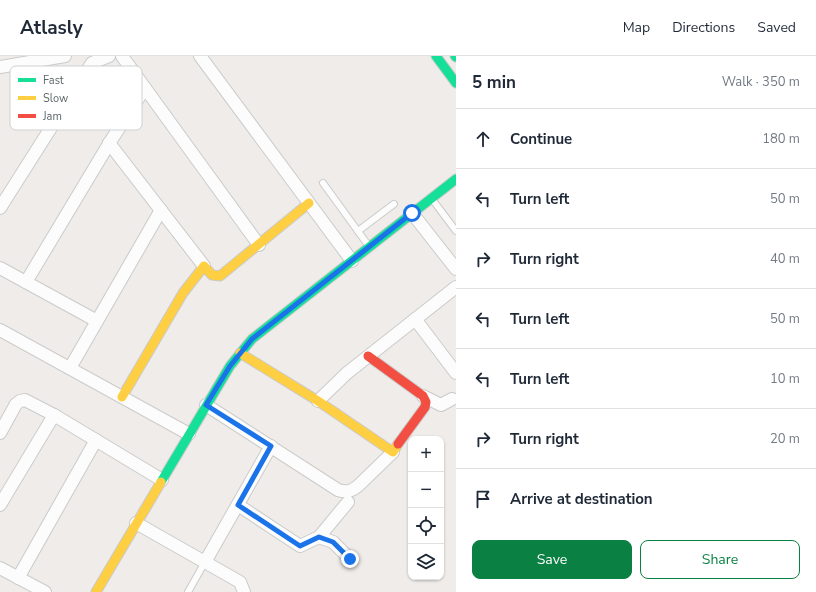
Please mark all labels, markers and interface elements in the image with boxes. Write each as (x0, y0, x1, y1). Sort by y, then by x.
text: Atlasly (20, 15, 83, 41)
text: Map (623, 18, 650, 37)
text: Directions (672, 18, 735, 37)
text: Saved (757, 18, 796, 37)
legend (10, 66, 142, 130)
text: 5 min (472, 71, 516, 94)
text: Fast (43, 73, 64, 88)
text: Walk · 350 m (722, 73, 800, 91)
text: Slow (43, 91, 68, 106)
text: Jam (42, 109, 62, 124)
icon: ahead (472, 128, 494, 150)
text: Continue (510, 129, 572, 149)
text: 180 m (762, 130, 800, 148)
icon: left (472, 188, 494, 210)
text: Turn left (510, 189, 569, 209)
text: 50 m (770, 190, 800, 208)
route start (403, 204, 421, 222)
icon: right (472, 248, 494, 270)
text: Turn right (510, 249, 579, 269)
text: 40 m (770, 250, 800, 268)
icon: left (472, 308, 494, 330)
text: Turn left (510, 309, 569, 329)
text: 50 m (770, 310, 800, 328)
icon: left (472, 368, 494, 390)
text: Turn left (510, 369, 569, 389)
text: 10 m (770, 370, 800, 388)
icon: right (472, 428, 494, 450)
text: Turn right (510, 429, 579, 449)
text: 20 m (770, 430, 800, 448)
map controls (408, 436, 444, 580)
button: + (408, 436, 444, 472)
button: − (408, 472, 444, 508)
icon: arrive (472, 488, 494, 510)
text: Arrive at destination (510, 489, 653, 509)
button: locate (408, 508, 444, 544)
button: Save (472, 540, 632, 579)
button: Share (640, 540, 800, 579)
button: layers (408, 544, 444, 580)
route end (341, 550, 359, 568)

